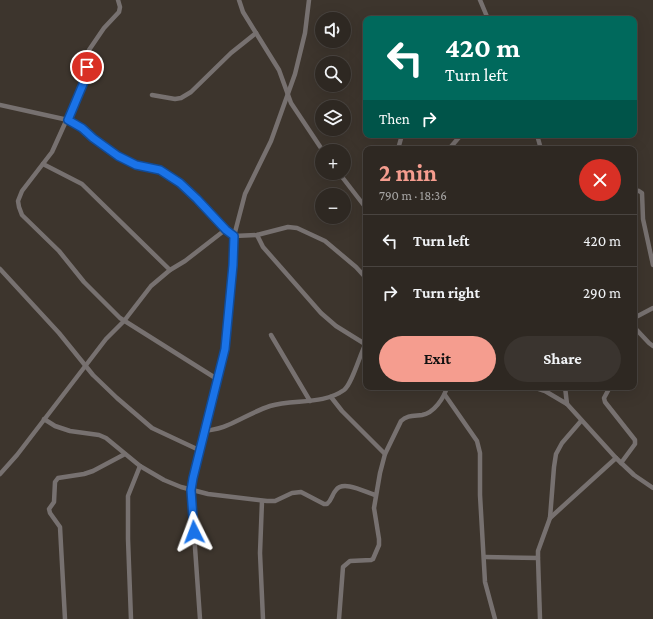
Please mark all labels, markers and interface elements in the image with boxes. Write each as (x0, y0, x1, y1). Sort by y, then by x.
map controls (315, 12, 351, 224)
button: sound (315, 12, 351, 48)
icon: left (379, 32, 431, 84)
text: 420 m (445, 32, 520, 63)
pin (70, 50, 104, 84)
icon: arrive (76, 56, 98, 78)
button: search (315, 56, 351, 92)
text: Turn left (445, 65, 508, 85)
button: layers (315, 100, 351, 136)
icon: right (418, 108, 440, 130)
text: Then (379, 111, 410, 127)
button: + (315, 144, 351, 180)
text: 2 min (379, 159, 437, 186)
button: close (579, 159, 621, 201)
button: − (315, 188, 351, 224)
text: 790 m · 18:36 (379, 188, 447, 203)
icon: left (379, 230, 401, 252)
text: Turn left (413, 233, 469, 249)
text: 420 m (583, 233, 621, 249)
icon: right (379, 282, 401, 304)
text: Turn right (413, 285, 480, 301)
text: 290 m (583, 285, 621, 301)
button: Exit (379, 336, 496, 382)
button: Share (504, 336, 621, 382)
position arrow (173, 511, 215, 553)

